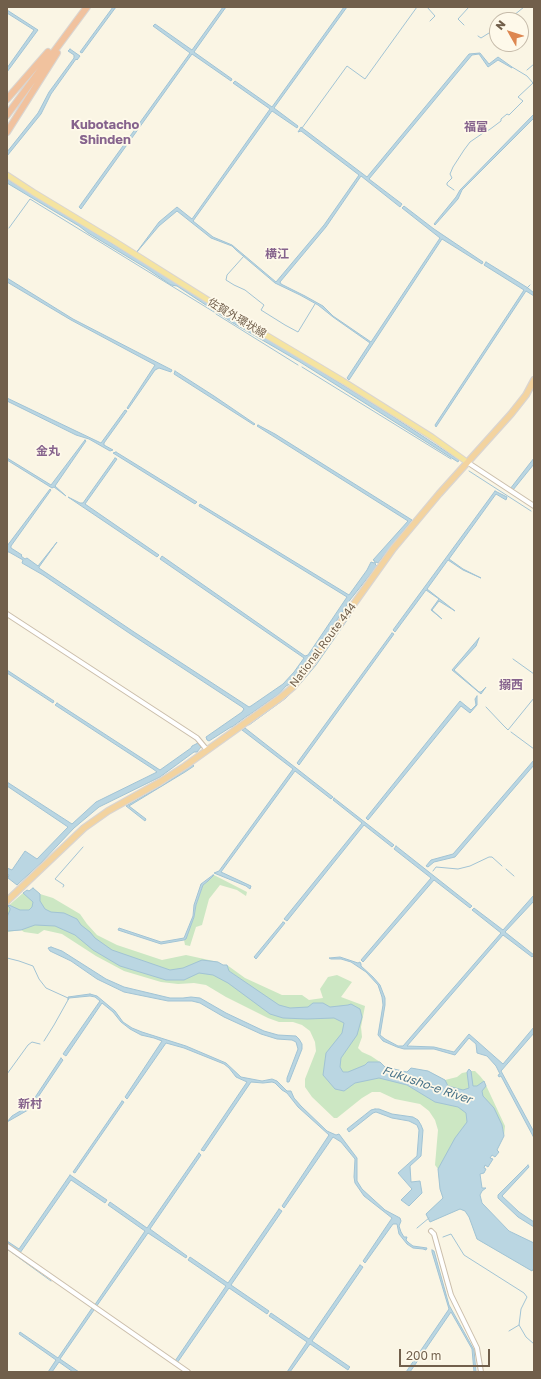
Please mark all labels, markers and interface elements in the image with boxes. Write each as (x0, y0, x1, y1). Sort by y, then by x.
north arrow (489, 12, 529, 52)
text: N (492, 17, 508, 32)
district label: Kubotacho Shinden (71, 117, 139, 148)
district label: 福富 (464, 120, 488, 134)
district label: 横江 (265, 247, 289, 261)
street label: 佐賀外環状線 (205, 295, 269, 341)
district label: 金丸 (36, 444, 60, 458)
street label: National Route 444 (287, 600, 359, 690)
district label: 搦西 (499, 678, 523, 692)
water label: Fukusho-e River (381, 1063, 473, 1107)
district label: 新村 (18, 1097, 42, 1111)
scale bar (401, 1341, 492, 1367)
text: 200 m (406, 1348, 441, 1363)

